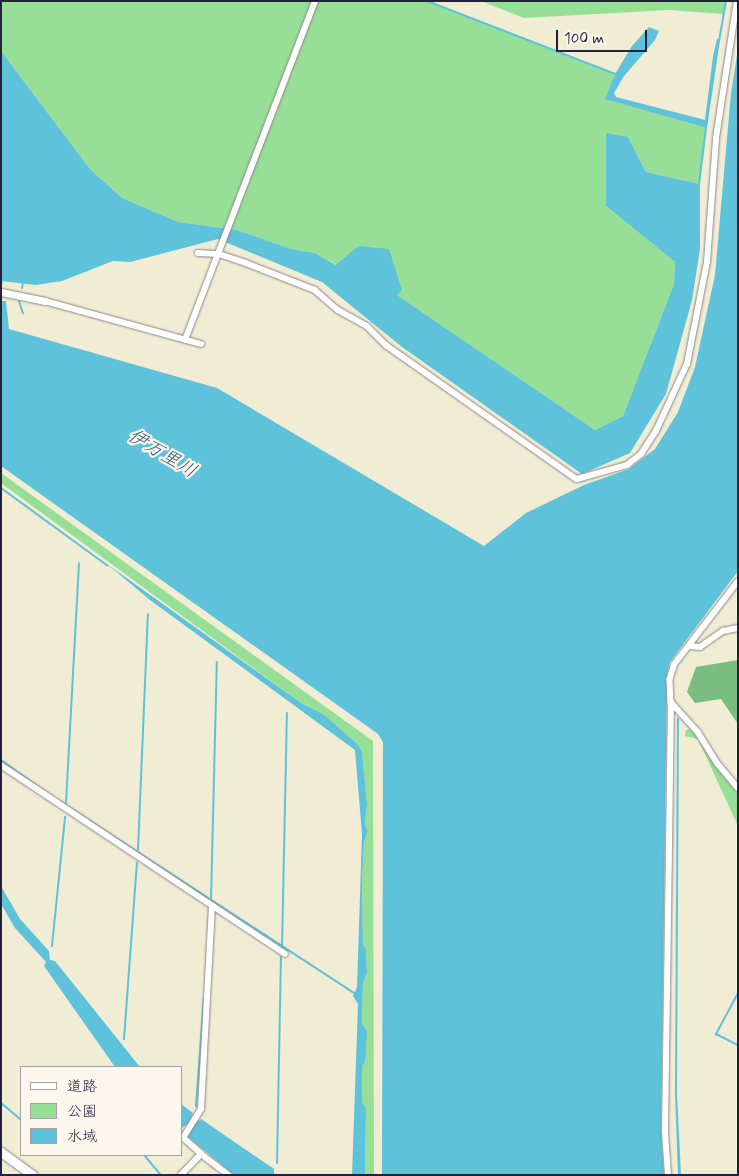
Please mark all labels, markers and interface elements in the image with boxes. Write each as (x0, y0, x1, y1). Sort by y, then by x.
scale bar (559, 20, 650, 52)
text: 100 m (564, 29, 604, 49)
water label: 伊万里川 (124, 425, 200, 483)
legend (20, 1066, 182, 1156)
text: 道路 (67, 1077, 97, 1097)
text: 公園 (67, 1102, 97, 1122)
text: 水域 (67, 1127, 97, 1147)

